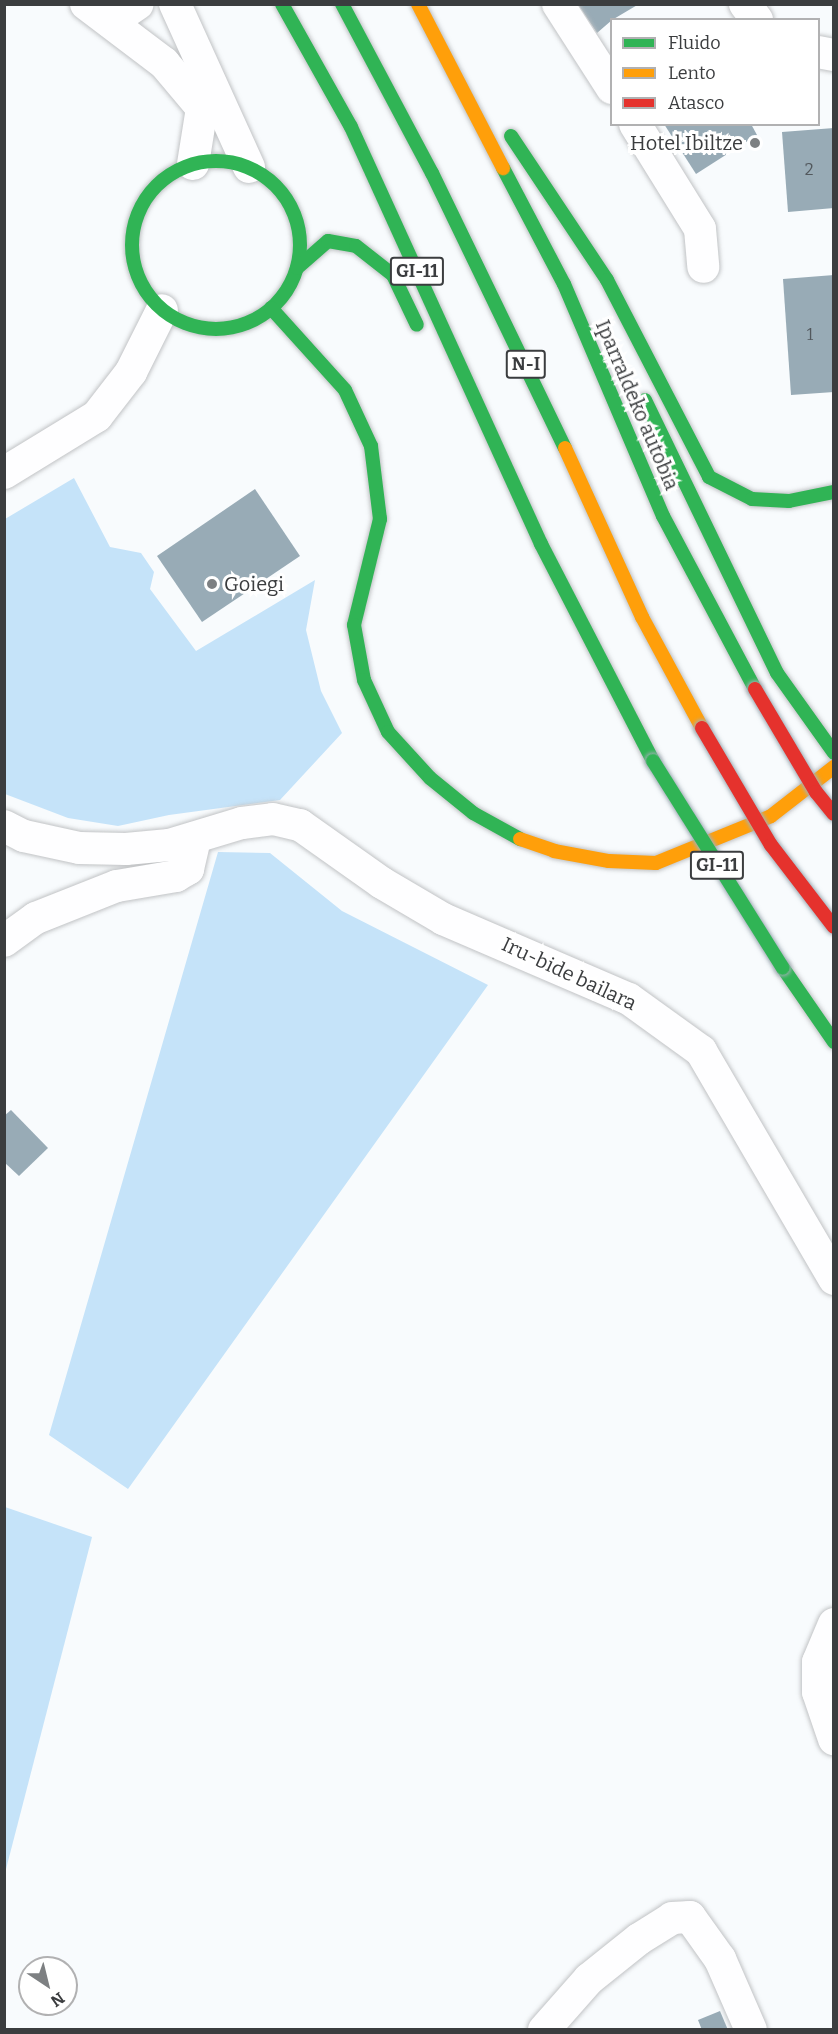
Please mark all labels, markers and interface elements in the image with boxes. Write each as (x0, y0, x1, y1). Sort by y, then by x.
legend (610, 18, 820, 126)
text: Fluido (668, 32, 721, 54)
text: Lento (668, 62, 716, 84)
text: Atasco (668, 92, 724, 114)
place label: Hotel Ibiltze (630, 131, 743, 155)
marker: Hotel Ibiltze (748, 136, 762, 150)
house number: 2 (805, 160, 813, 180)
road number: GI-11 (388, 256, 446, 286)
street label: Iparraldeko autobia (590, 316, 684, 494)
house number: 1 (807, 325, 813, 345)
road number: N-I (505, 349, 547, 379)
place label: Goiegi (224, 572, 284, 596)
marker: Goiegi (205, 577, 219, 591)
road number: GI-11 (688, 850, 746, 880)
street label: Iru-bide bailara (498, 932, 640, 1016)
north arrow (18, 1956, 78, 2016)
text: N (47, 1988, 68, 2011)

